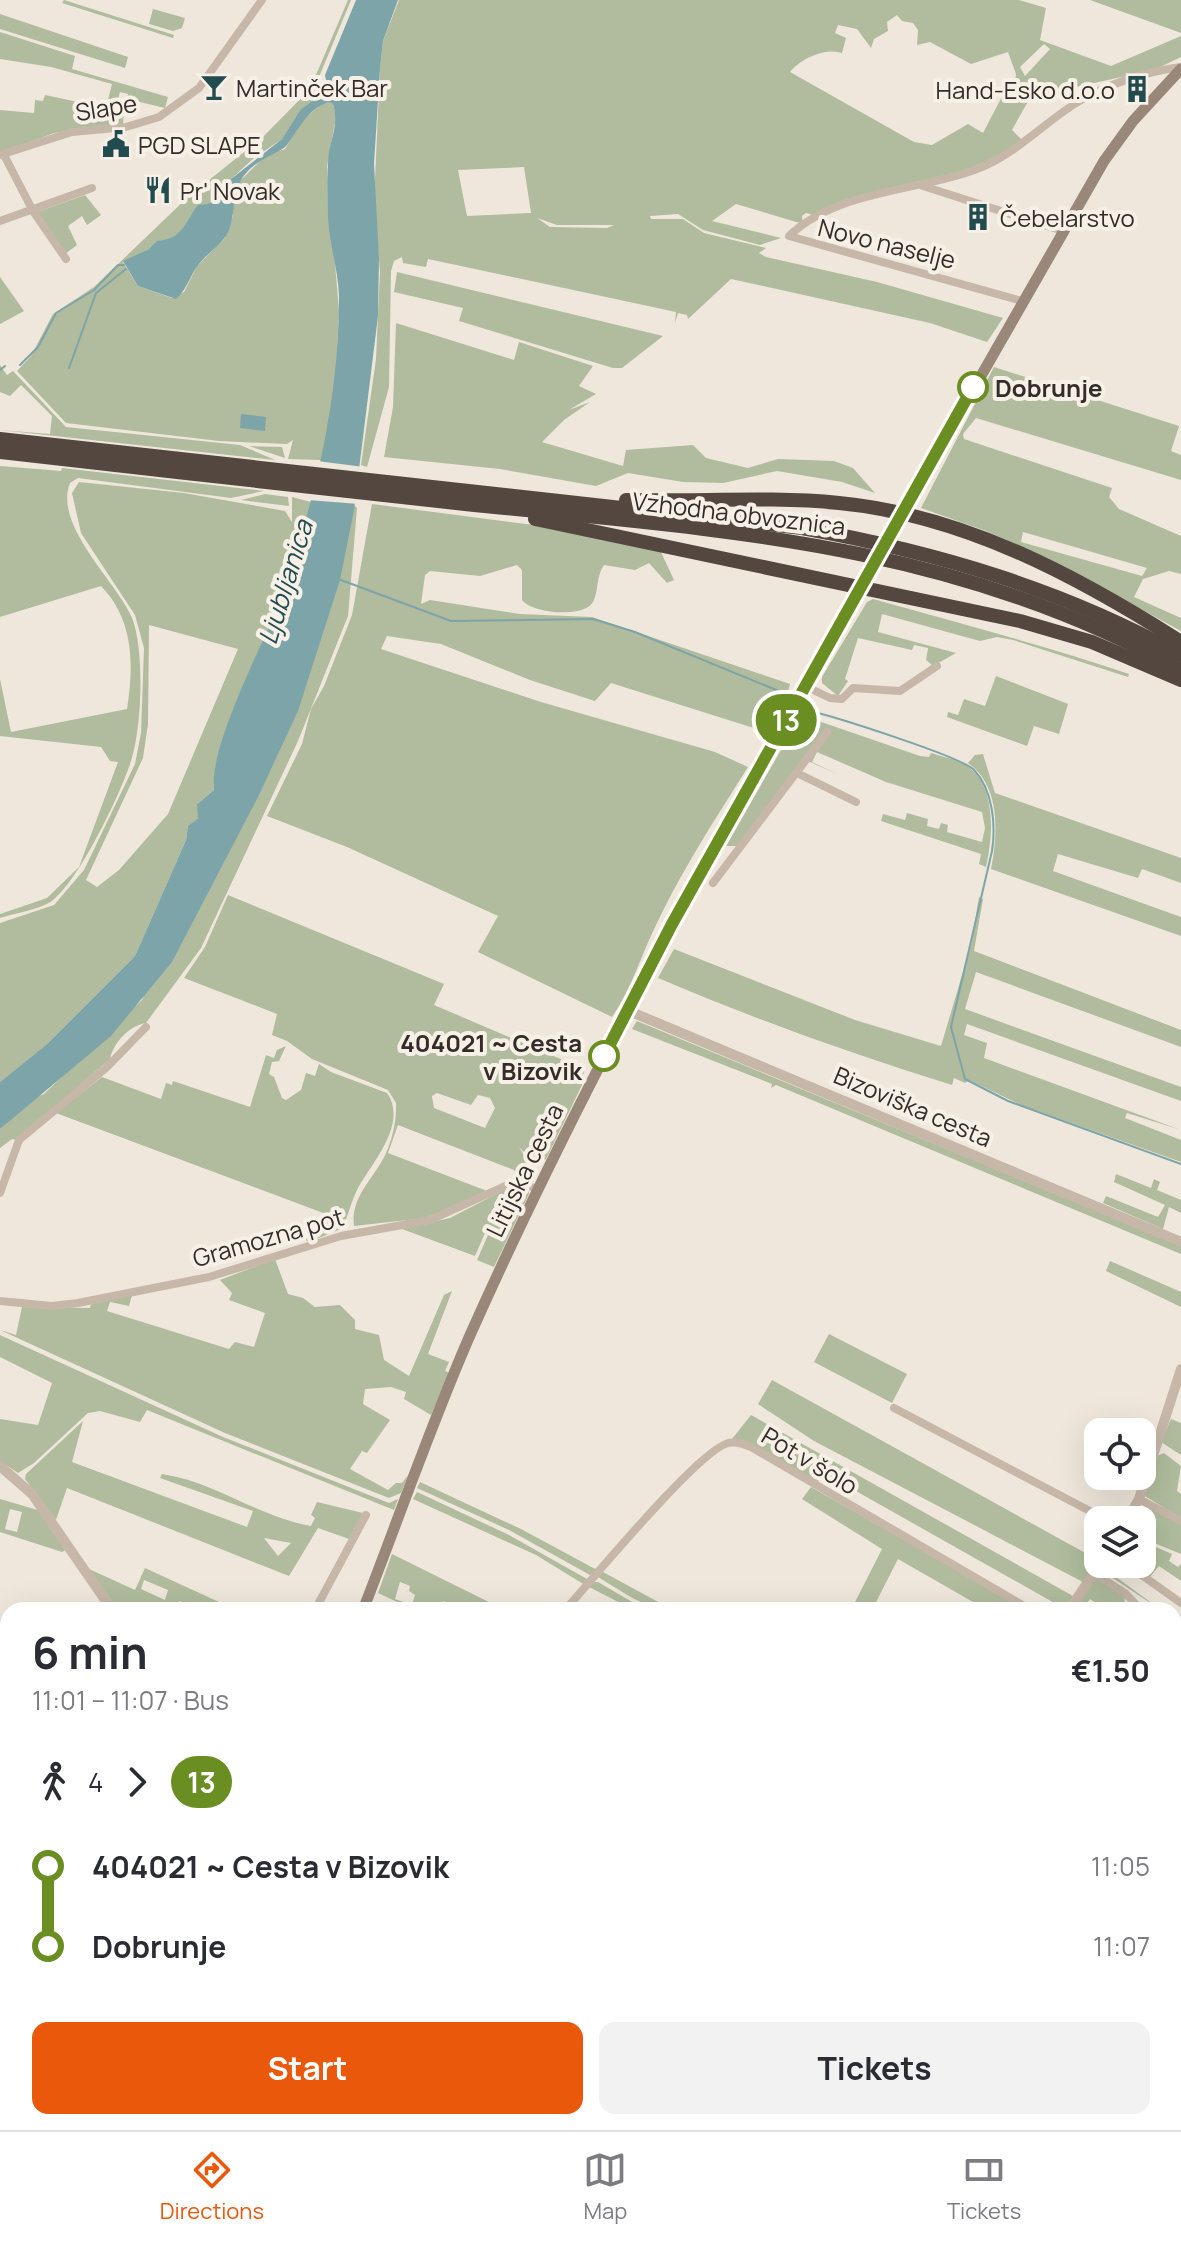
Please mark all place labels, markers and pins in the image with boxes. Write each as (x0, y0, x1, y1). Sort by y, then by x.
place label: Martinček Bar (236, 71, 388, 104)
bar icon: Martinček Bar (199, 72, 229, 102)
place label: Hand-Esko d.o.o (936, 73, 1115, 106)
building icon: Hand-Esko d.o.o (1122, 74, 1152, 104)
place label: PGD SLAPE (138, 128, 261, 161)
public building icon: PGD SLAPE (101, 129, 131, 159)
place label: Pr' Novak (180, 174, 281, 207)
restaurant icon: Pr' Novak (143, 175, 173, 205)
place label: Čebelarstvo (1000, 201, 1135, 234)
building icon: Čebelarstvo (963, 202, 993, 232)
place label: Dobrunje (995, 371, 1102, 404)
marker: Dobrunje (958, 372, 988, 402)
place label: 404021 ~ Cesta v Bizovik (400, 1026, 583, 1087)
marker: 404021 ~ Cesta v Bizovik (589, 1041, 619, 1071)

